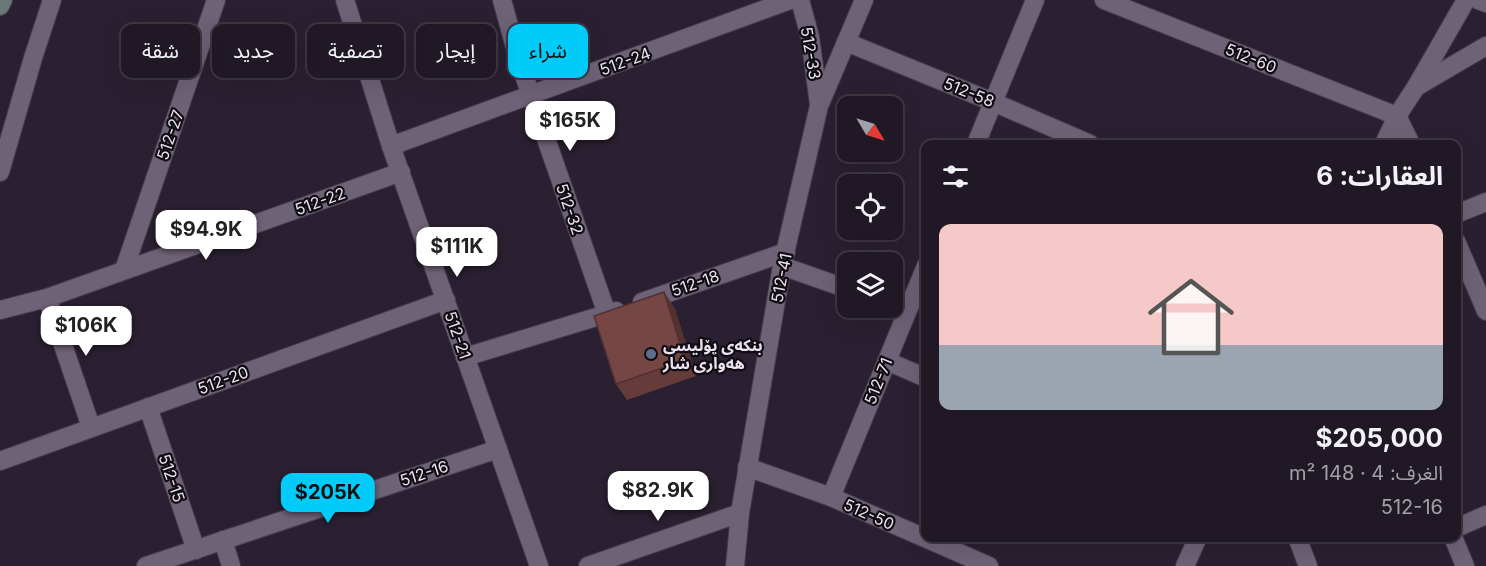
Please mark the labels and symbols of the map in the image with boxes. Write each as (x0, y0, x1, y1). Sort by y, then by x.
street label: 512-33 (797, 25, 825, 81)
street label: 512-60 (1223, 39, 1279, 77)
street label: 512-24 (597, 43, 653, 79)
street label: 512-58 (941, 73, 997, 111)
north arrow (837, 96, 903, 162)
pin: $165K (528, 101, 612, 152)
street label: 512-27 (152, 107, 188, 163)
street label: 512-32 (552, 181, 588, 237)
street label: 512-22 (292, 183, 348, 219)
pin: $94.9K (157, 210, 255, 261)
pin: $111K (415, 227, 499, 278)
street label: 512-41 (766, 252, 796, 304)
street label: 512-18 (668, 265, 722, 301)
pin: $106K (44, 306, 128, 357)
street label: 512-21 (441, 309, 475, 361)
place label: بنکەی پۆلیسی هەواری شار (662, 335, 763, 373)
marker: بنکەی پۆلیسی هەواری شار (644, 347, 658, 361)
street label: 512-71 (860, 355, 896, 407)
street label: 512-20 (195, 362, 251, 398)
street label: 512-15 (154, 451, 190, 505)
street label: 512-16 (397, 456, 451, 490)
pin: $82.9K (609, 471, 707, 522)
pin: $205K (286, 473, 370, 524)
street label: 512-50 (841, 494, 897, 534)

